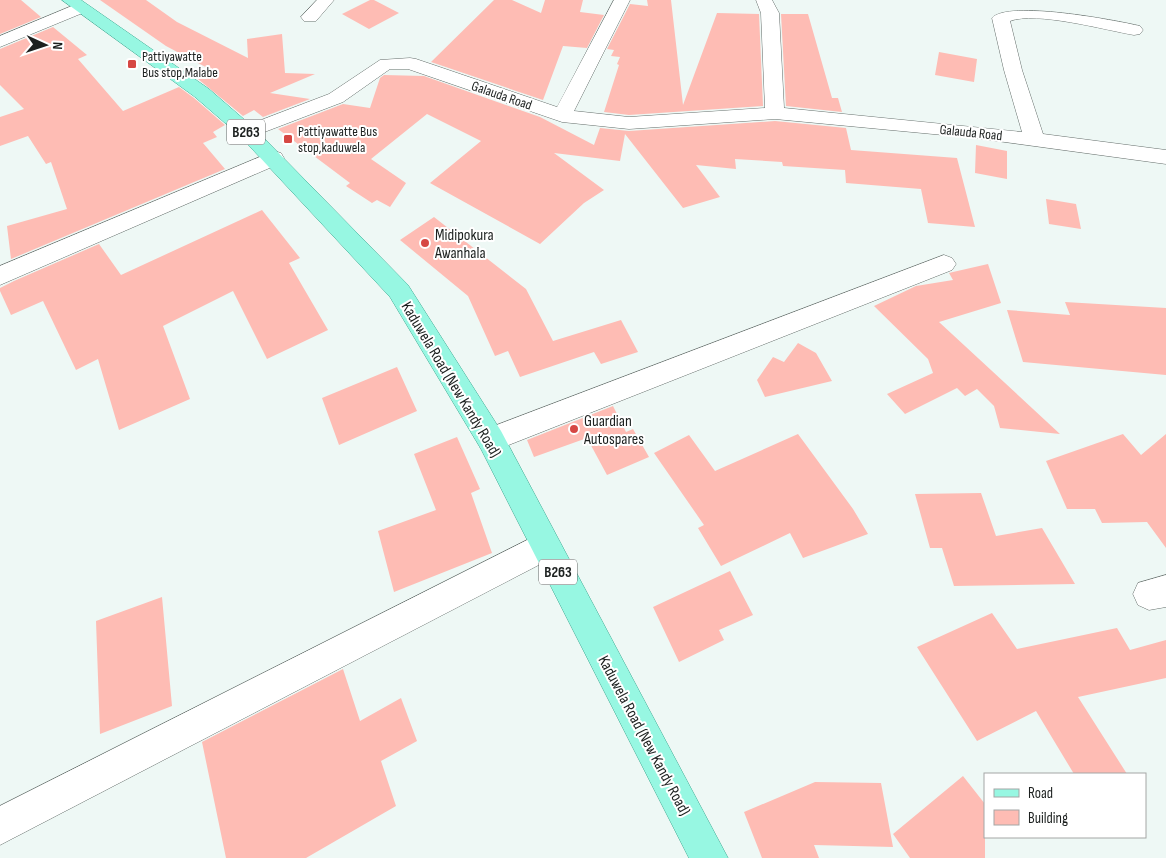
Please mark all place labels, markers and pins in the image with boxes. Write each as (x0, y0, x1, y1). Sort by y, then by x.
place label: Pattiyawatte Bus stop,Malabe (142, 48, 218, 81)
marker: Pattiyawatte Bus stop,Malabe (126, 58, 138, 70)
place label: Pattiyawatte Bus stop,kaduwela (298, 123, 377, 156)
marker: Pattiyawatte Bus stop,kaduwela (282, 133, 294, 145)
place label: Midipokura Awanhala (434, 226, 494, 263)
marker: Midipokura Awanhala (419, 237, 431, 249)
place label: Guardian Autospares (583, 412, 644, 449)
marker: Guardian Autospares (568, 423, 580, 435)

